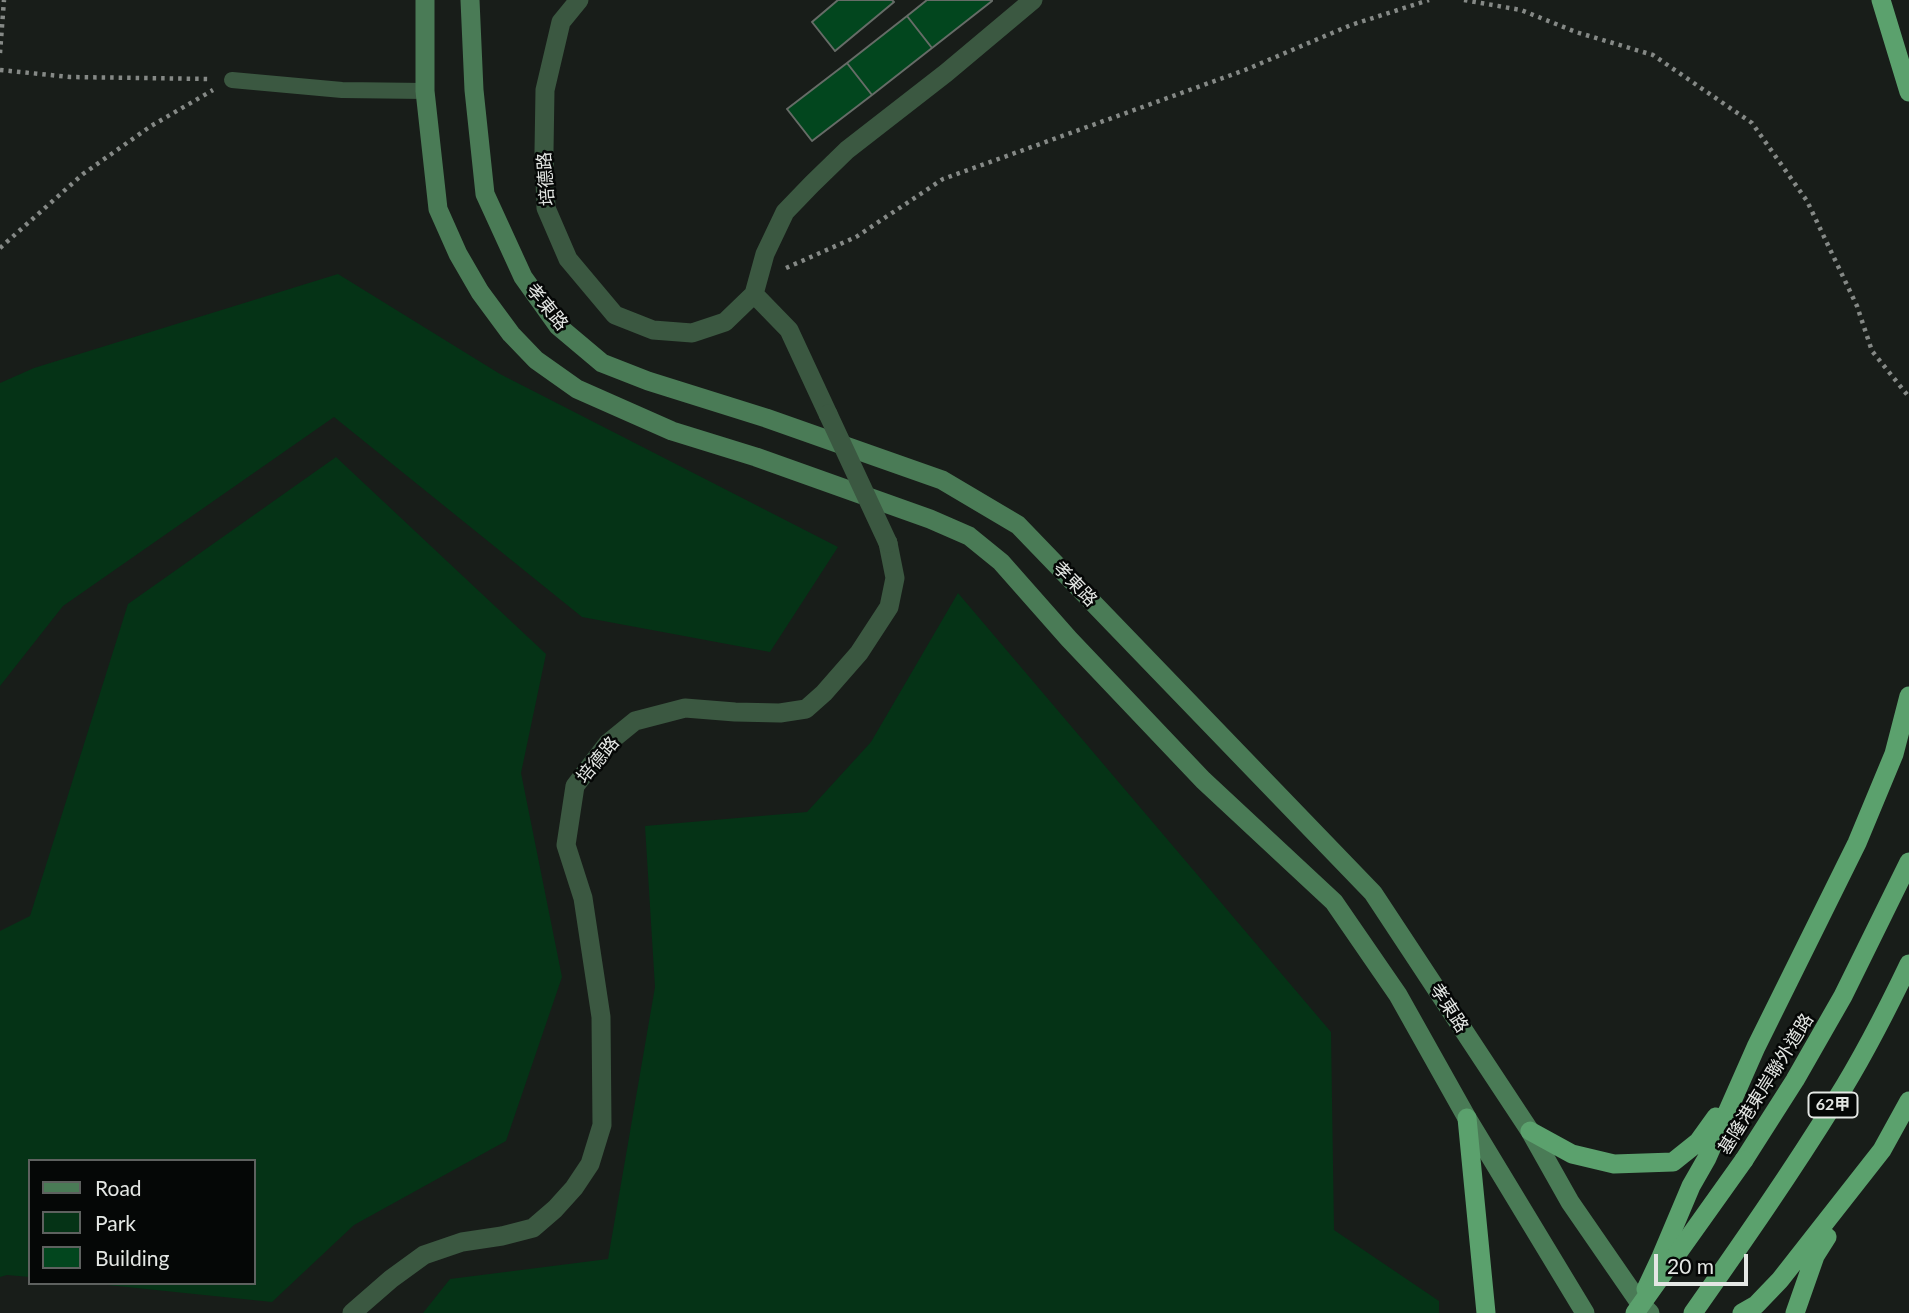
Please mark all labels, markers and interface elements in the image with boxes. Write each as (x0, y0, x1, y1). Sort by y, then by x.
street label: 培德路 (533, 151, 559, 207)
street label: 孝東路 (522, 279, 572, 335)
street label: 孝東路 (1048, 557, 1102, 611)
street label: 培德路 (572, 732, 624, 788)
street label: 孝東路 (1425, 979, 1473, 1037)
street label: 基隆港東岸聯外道路 (1714, 1010, 1818, 1158)
road number: 62甲 (1808, 1092, 1857, 1118)
legend (28, 1159, 256, 1285)
text: Road (95, 1175, 142, 1200)
text: Park (95, 1210, 136, 1235)
scale bar (1657, 1240, 1752, 1284)
text: Building (95, 1245, 170, 1270)
text: 20 m (1667, 1253, 1714, 1278)

